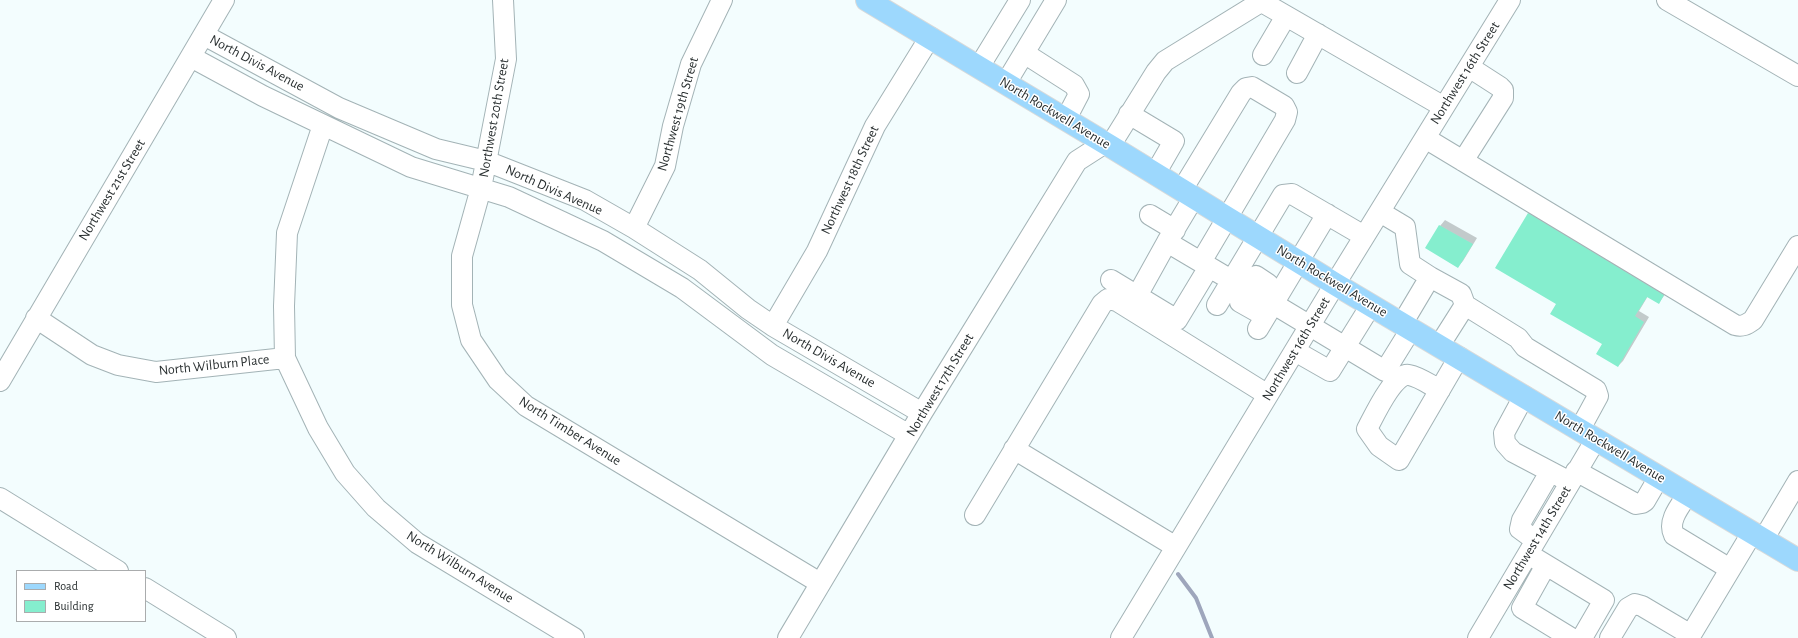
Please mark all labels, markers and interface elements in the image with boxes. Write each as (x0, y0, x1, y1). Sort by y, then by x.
street label: Northwest 16th Street (1427, 18, 1503, 128)
street label: North Divis Avenue (207, 31, 307, 95)
street label: Northwest 19th Street (654, 55, 702, 173)
street label: Northwest 20th Street (475, 57, 513, 179)
street label: North Rockwell Avenue (997, 73, 1113, 153)
street label: Northwest 18th Street (817, 123, 883, 237)
street label: Northwest 21st Street (75, 136, 149, 244)
street label: North Divis Avenue (503, 161, 605, 219)
street label: North Rockwell Avenue (1274, 241, 1390, 321)
street label: Northwest 16th Street (1258, 294, 1334, 404)
street label: North Divis Avenue (779, 325, 879, 391)
street label: Northwest 17th Street (903, 330, 977, 440)
street label: North Wilburn Place (158, 351, 270, 379)
street label: North Timber Avenue (516, 393, 624, 469)
street label: North Rockwell Avenue (1552, 407, 1668, 487)
street label: Northwest 14th Street (1499, 483, 1575, 593)
street label: North Wilburn Avenue (403, 527, 517, 607)
legend (16, 570, 146, 622)
text: Road (54, 580, 78, 592)
text: Building (54, 600, 94, 612)

